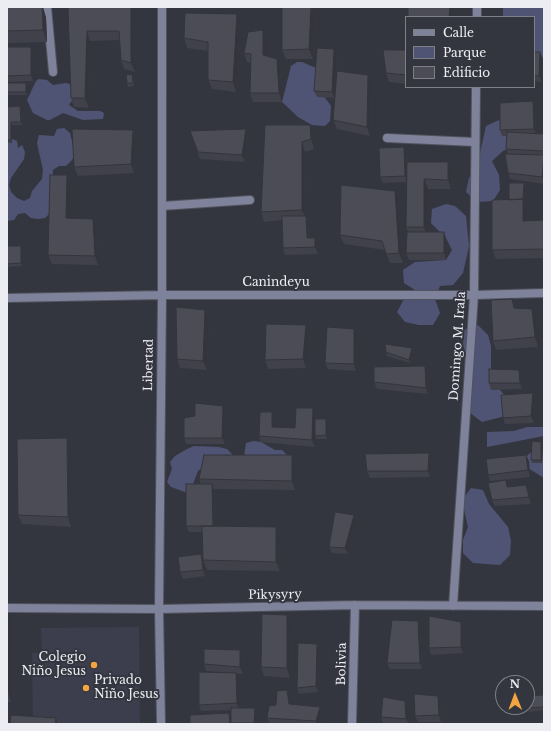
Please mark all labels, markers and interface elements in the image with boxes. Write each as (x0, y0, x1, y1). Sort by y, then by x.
legend (405, 16, 535, 88)
text: Calle (443, 25, 474, 40)
text: Parque (443, 45, 486, 60)
text: Edificio (443, 65, 490, 80)
street label: Canindeyu (242, 276, 310, 290)
street label: Domingo M. Irala (447, 291, 469, 401)
street label: Libertad (141, 339, 157, 391)
street label: Pikysyry (248, 587, 302, 603)
street label: Bolivia (334, 642, 350, 686)
place label: Colegio Niño Jesus (21, 651, 86, 679)
marker: Colegio Niño Jesus (89, 660, 99, 670)
place label: Privado Niño Jesus (94, 674, 159, 702)
north arrow (495, 675, 535, 715)
text: N (510, 677, 520, 691)
marker: Privado Niño Jesus (81, 683, 91, 693)

